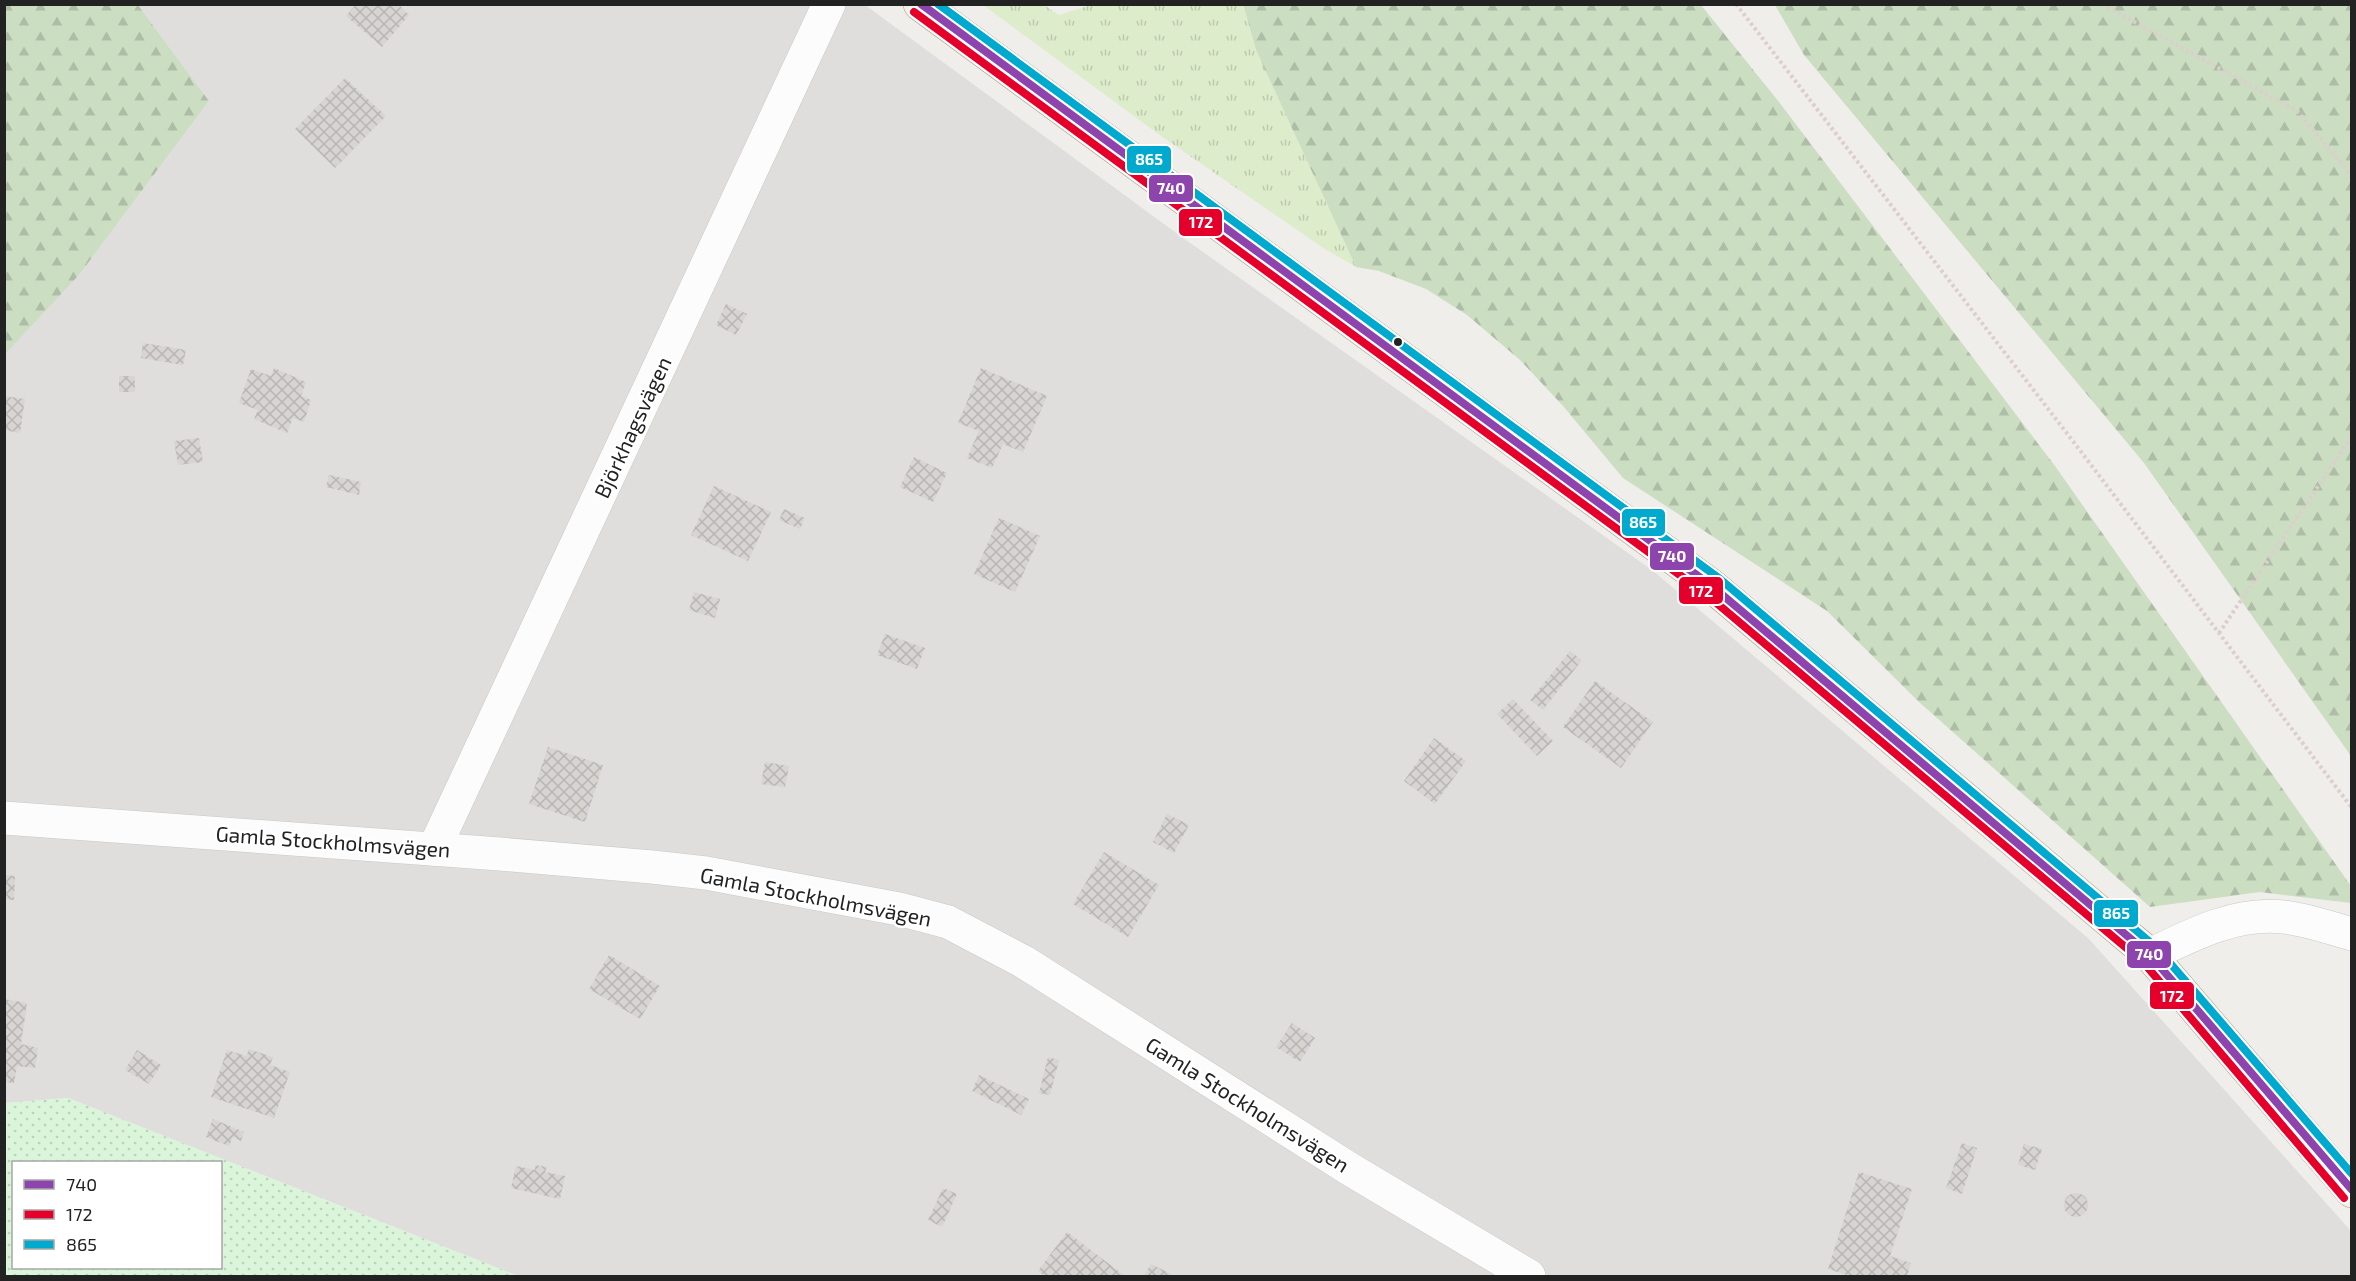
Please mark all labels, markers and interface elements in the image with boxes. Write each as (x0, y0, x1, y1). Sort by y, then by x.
line badge: 865 (1126, 145, 1172, 174)
text: 865 (1135, 149, 1163, 168)
line badge: 740 (1148, 174, 1194, 203)
text: 740 (1157, 178, 1185, 197)
line badge: 172 (1178, 208, 1223, 237)
text: 172 (1189, 212, 1213, 231)
unlabelled marker (1392, 336, 1404, 348)
street label: Björkhagsvägen (588, 352, 677, 502)
line badge: 865 (1621, 508, 1666, 537)
text: 865 (1629, 512, 1657, 531)
line badge: 740 (1649, 542, 1695, 571)
text: 740 (1658, 546, 1686, 565)
line badge: 172 (1678, 576, 1724, 605)
text: 172 (1689, 581, 1713, 600)
street label: Gamla Stockholmsvägen (215, 820, 451, 862)
street label: Gamla Stockholmsvägen (698, 861, 934, 931)
line badge: 865 (2093, 899, 2139, 928)
text: 865 (2102, 903, 2130, 922)
line badge: 740 (2126, 940, 2172, 969)
text: 740 (2135, 944, 2163, 963)
line badge: 172 (2149, 981, 2195, 1010)
text: 172 (2160, 986, 2184, 1005)
street label: Gamla Stockholmsvägen (1142, 1031, 1354, 1177)
legend (12, 1161, 222, 1269)
text: 740 (66, 1173, 97, 1195)
text: 172 (66, 1203, 93, 1225)
text: 865 (66, 1233, 97, 1255)

